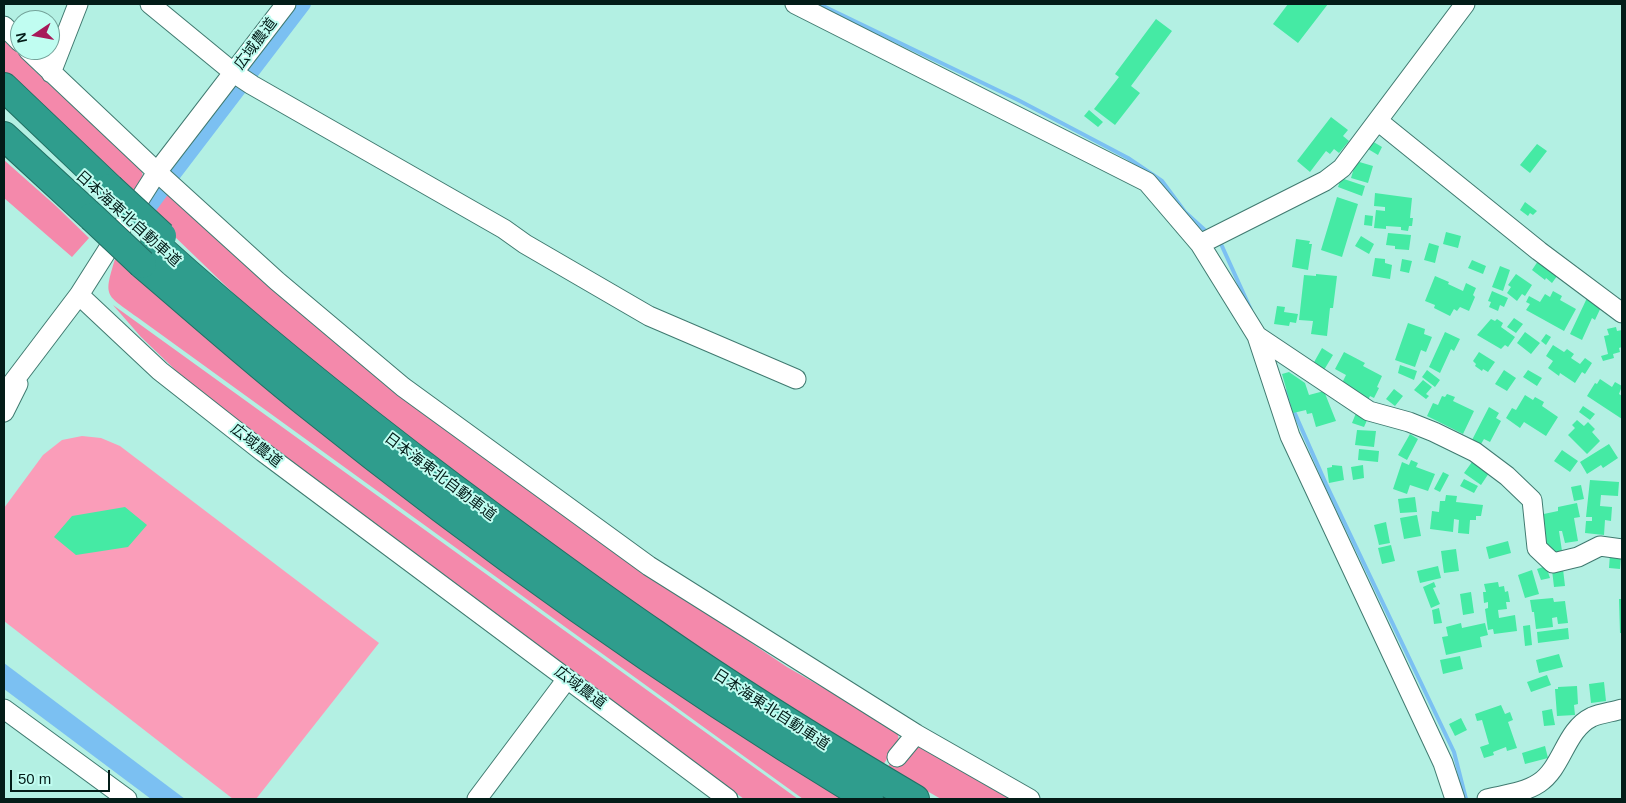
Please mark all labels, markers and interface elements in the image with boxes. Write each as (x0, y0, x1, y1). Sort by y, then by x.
north arrow (10, 10, 60, 60)
street label: 広域農道 (231, 15, 281, 73)
text: N (12, 31, 30, 45)
street label: 日本海東北自動車道 (72, 167, 184, 271)
street label: 広域農道 (227, 420, 285, 472)
street label: 日本海東北自動車道 (381, 429, 499, 525)
street label: 広域農道 (551, 663, 609, 713)
street label: 日本海東北自動車道 (709, 666, 833, 754)
scale bar (12, 760, 112, 792)
text: 50 m (18, 770, 51, 787)

